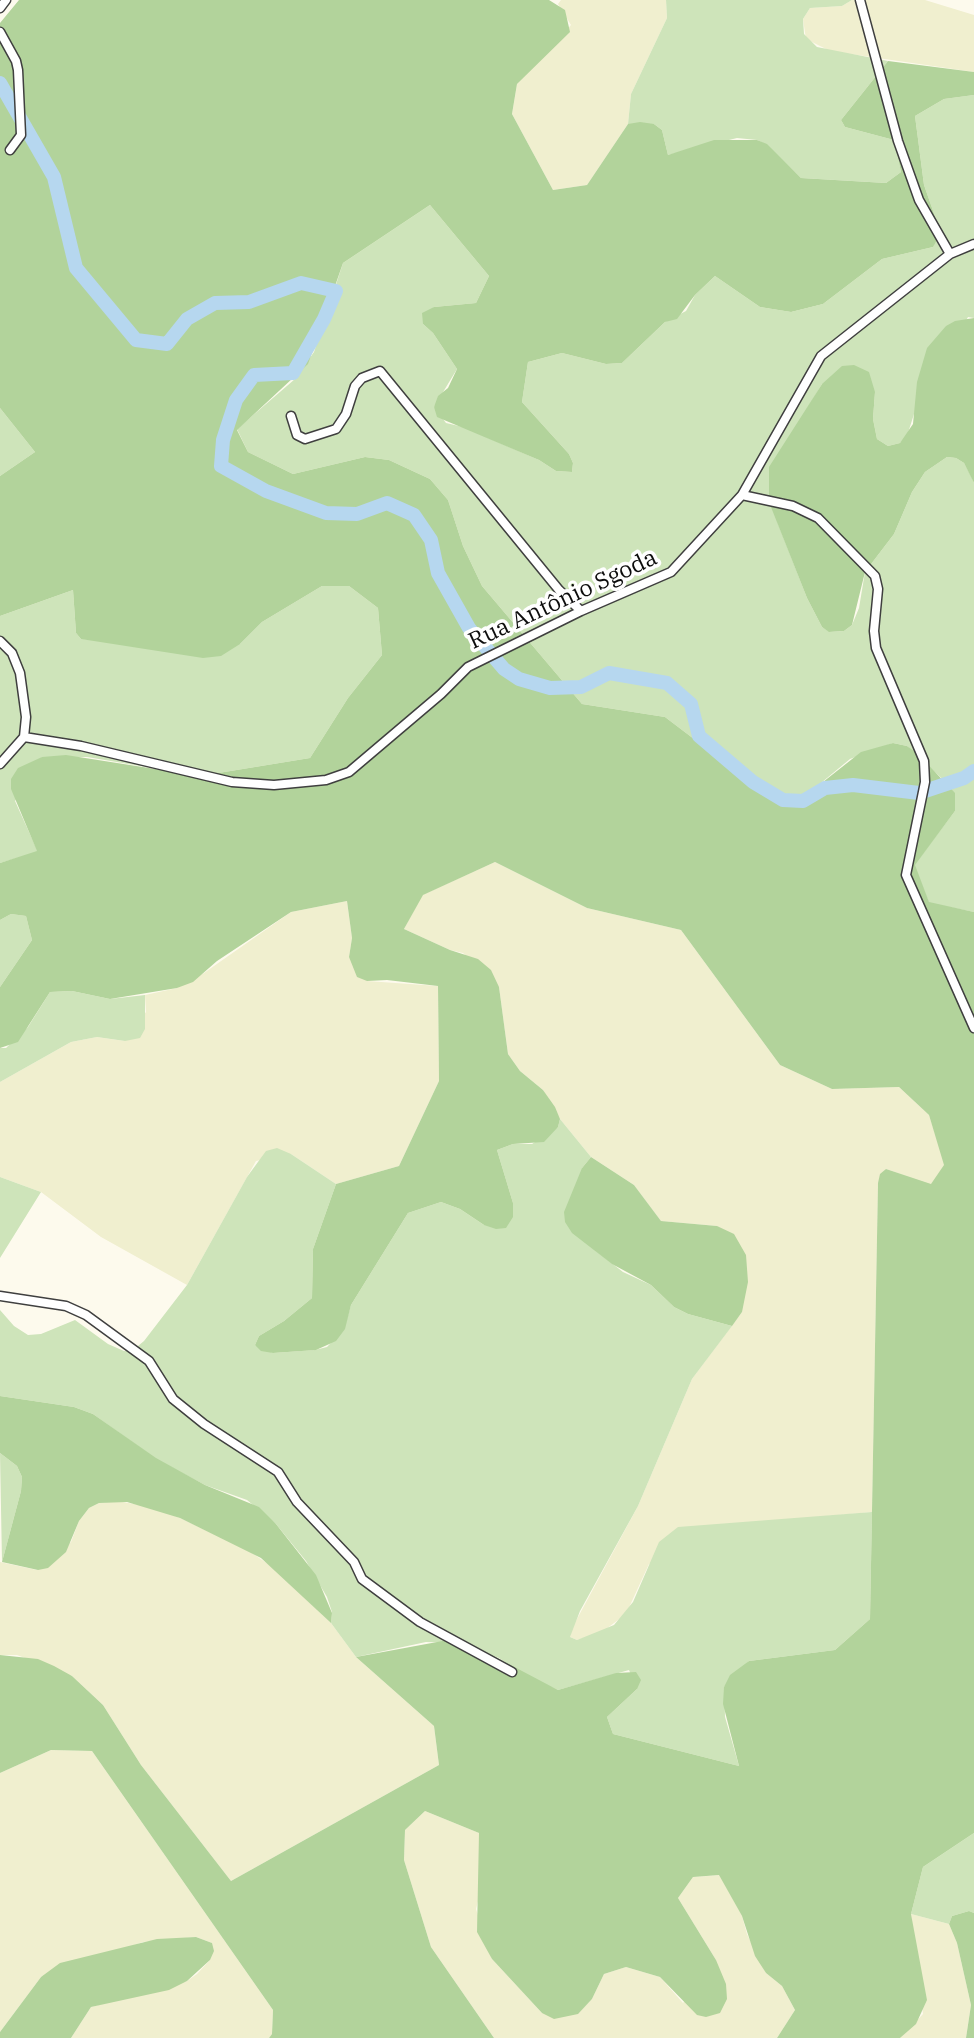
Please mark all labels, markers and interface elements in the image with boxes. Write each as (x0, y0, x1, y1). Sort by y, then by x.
street label: Rua Antônio Sgoda (464, 544, 662, 656)

